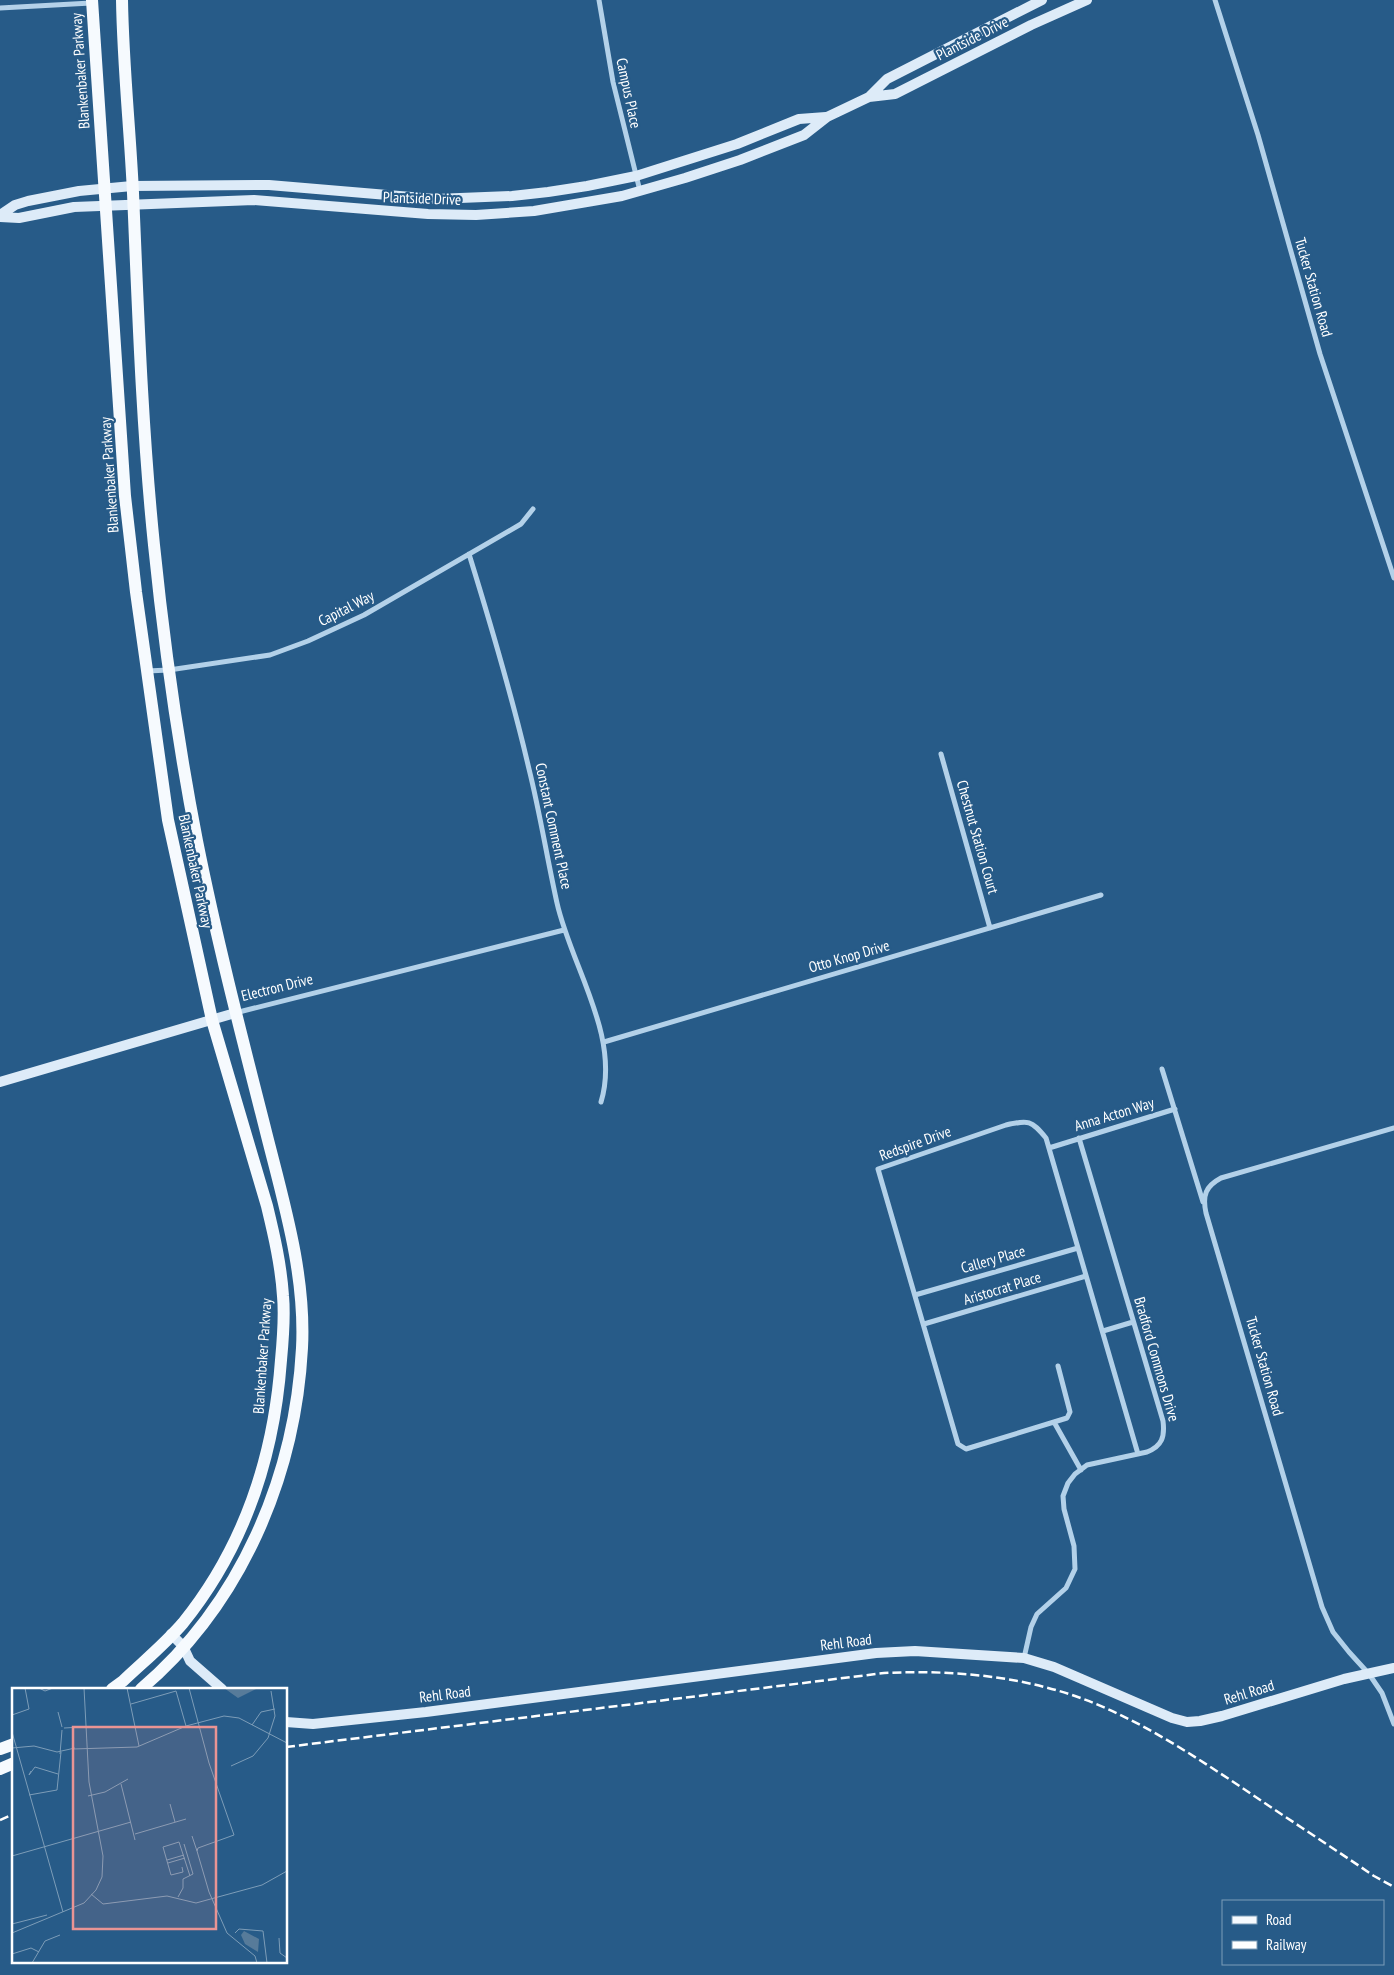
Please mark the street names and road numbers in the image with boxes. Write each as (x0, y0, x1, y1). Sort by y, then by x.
street label: Blankenbaker Parkway (66, 12, 94, 130)
street label: Plantside Drive (933, 12, 1011, 64)
street label: Campus Place (612, 56, 646, 130)
street label: Plantside Drive (382, 187, 462, 209)
street label: Tucker Station Road (1291, 235, 1337, 339)
street label: Blankenbaker Parkway (95, 416, 123, 534)
street label: Capital Way (315, 586, 377, 630)
street label: Constant Comment Place (531, 761, 577, 891)
street label: Chestnut Station Court (953, 778, 1003, 896)
street label: Blankenbaker Parkway (175, 812, 217, 930)
street label: Otto Knop Drive (806, 935, 892, 977)
street label: Electron Drive (239, 969, 315, 1005)
street label: Anna Acton Way (1072, 1093, 1157, 1135)
street label: Redspire Drive (877, 1121, 953, 1165)
street label: Callery Place (959, 1241, 1027, 1277)
street label: Aristocrat Place (961, 1267, 1043, 1309)
street label: Bradford Commons Drive (1130, 1295, 1184, 1423)
street label: Blankenbaker Parkway (248, 1297, 276, 1415)
street label: Tucker Station Road (1242, 1314, 1288, 1418)
street label: Rehl Road (819, 1629, 873, 1655)
street label: Rehl Road (1222, 1675, 1276, 1709)
street label: Rehl Road (418, 1681, 472, 1707)

